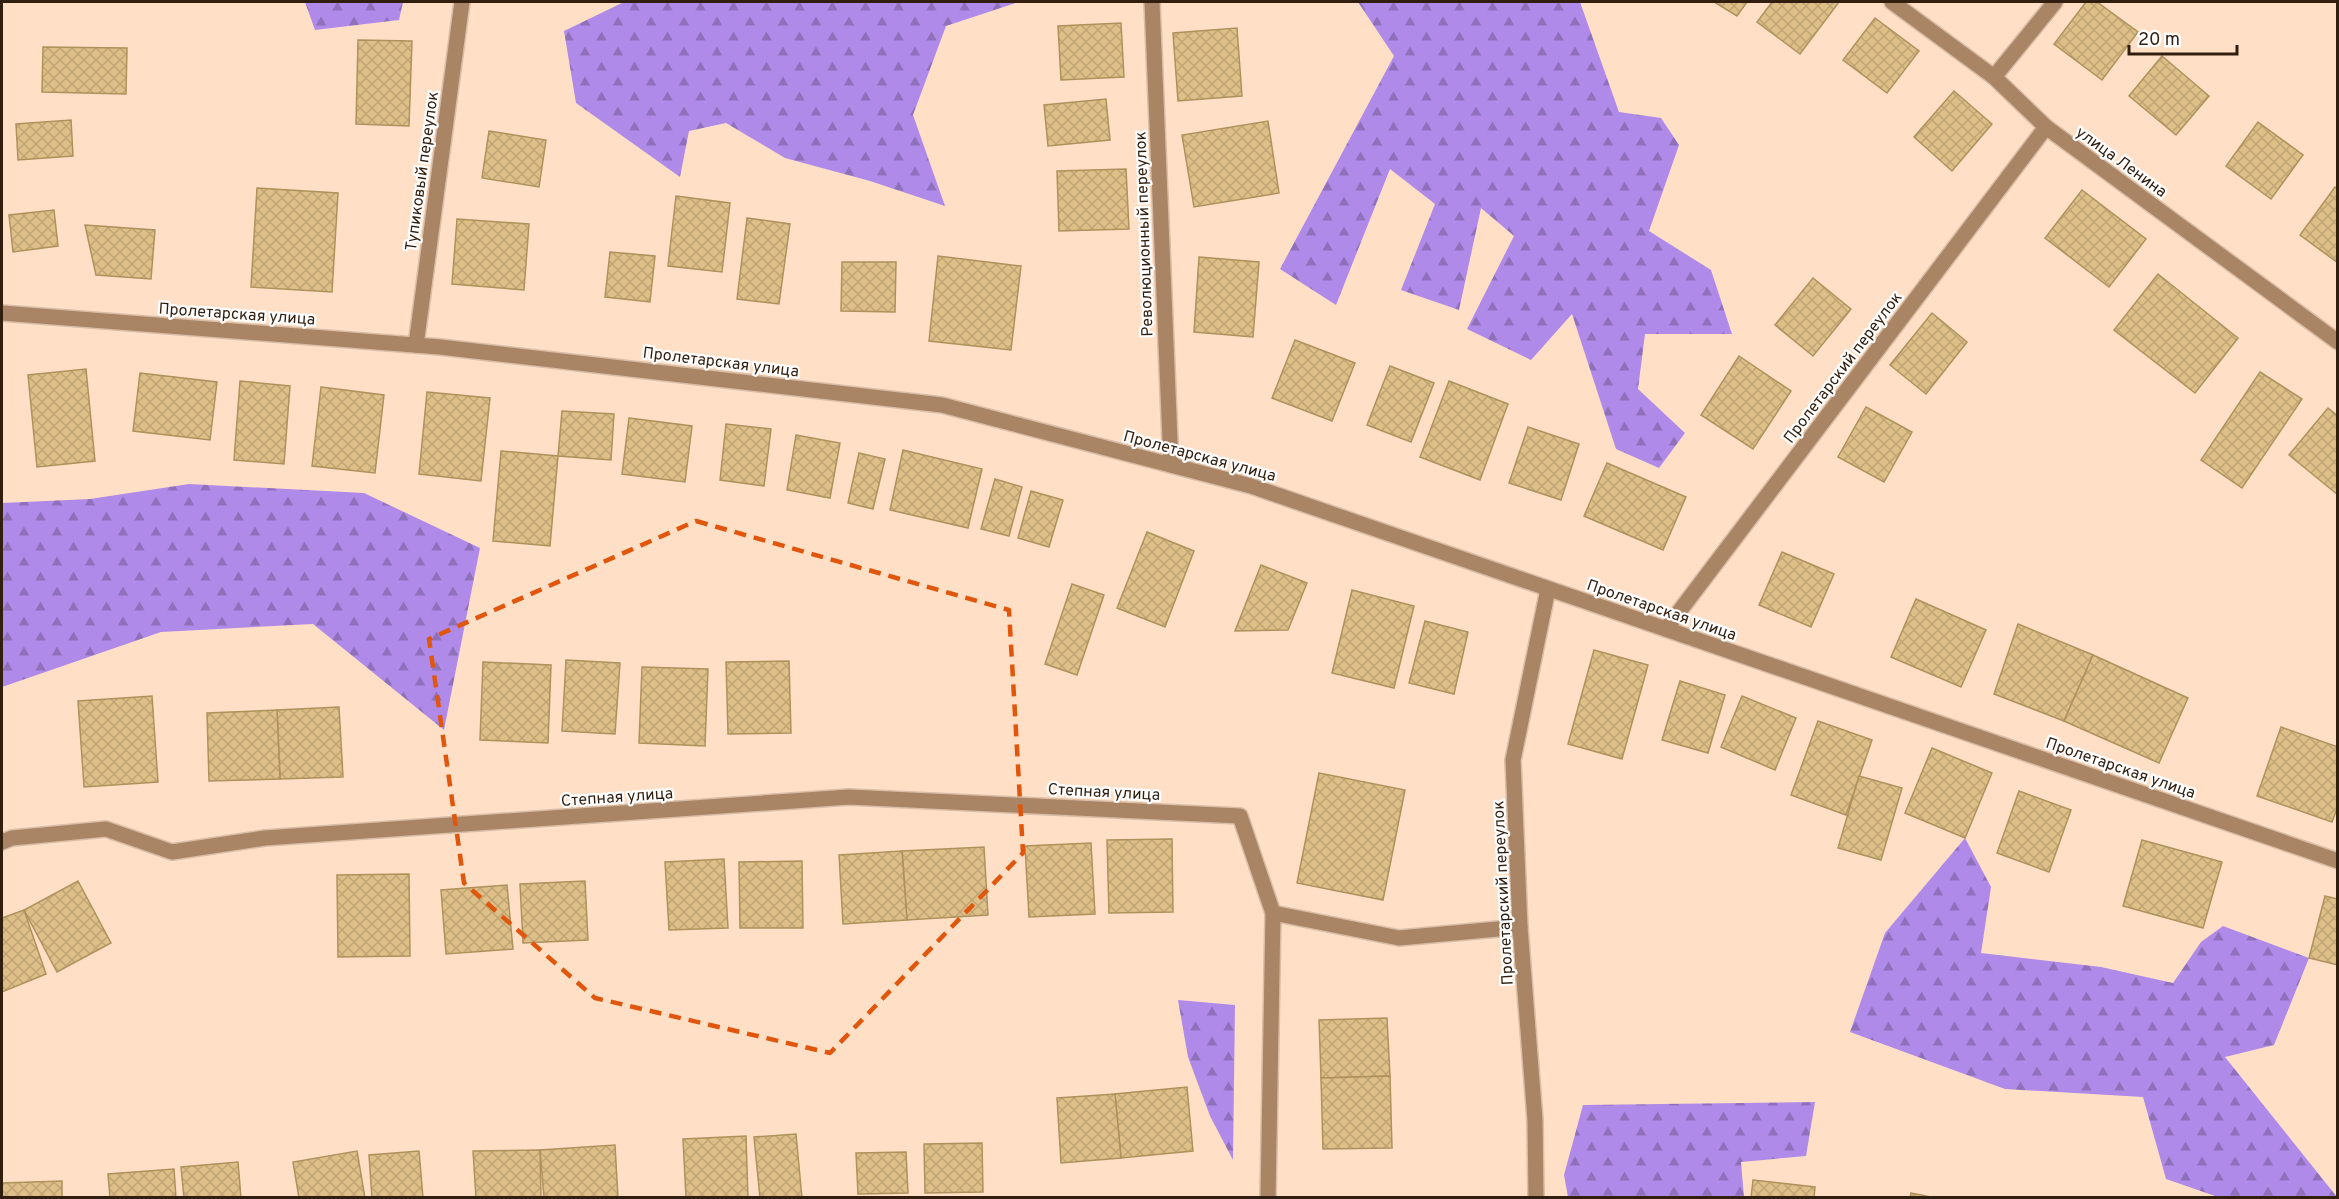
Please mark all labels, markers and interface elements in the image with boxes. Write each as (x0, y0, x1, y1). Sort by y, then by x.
scale bar (2129, 18, 2237, 56)
text: 20 m (2138, 29, 2180, 52)
street label: Тупиковый переулок (402, 90, 444, 252)
street label: улица Ленина (2071, 123, 2170, 202)
street label: Революционный переулок (1131, 131, 1159, 337)
street label: Пролетарский переулок (1780, 288, 1907, 448)
street label: Пролетарская улица (158, 300, 316, 330)
street label: Пролетарская улица (642, 343, 800, 382)
street label: Пролетарская улица (1121, 427, 1278, 487)
street label: Пролетарская улица (1584, 576, 1739, 646)
street label: Пролетарская улица (2043, 734, 2198, 804)
street label: Степная улица (1047, 780, 1161, 806)
street label: Степная улица (560, 784, 674, 812)
street label: Пролетарский переулок (1489, 800, 1519, 986)

